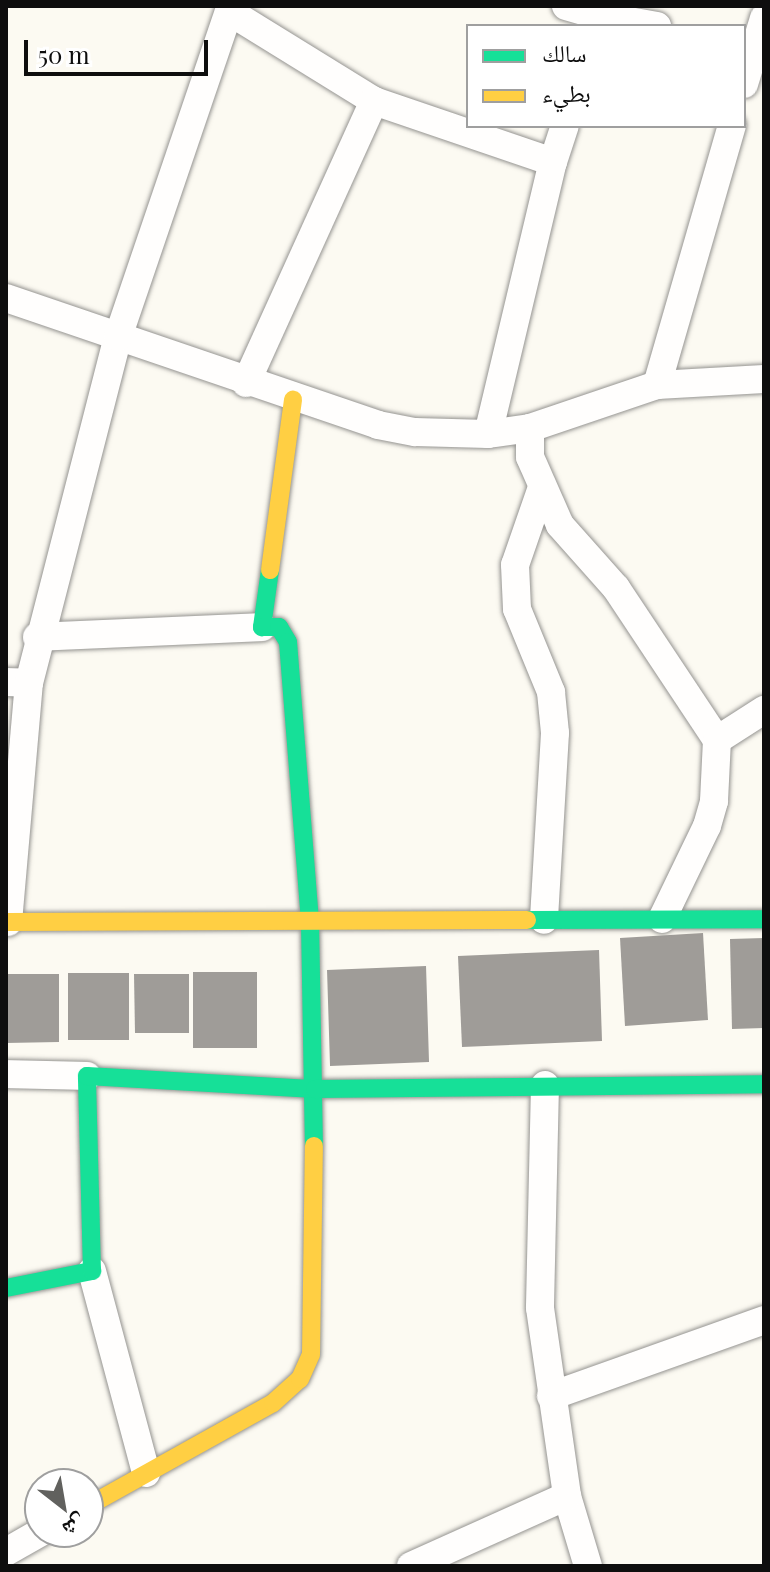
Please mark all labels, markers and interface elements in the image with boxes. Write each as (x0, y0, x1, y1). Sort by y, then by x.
scale bar (28, 24, 212, 74)
legend (466, 24, 746, 128)
text: سالك (542, 36, 587, 68)
text: 50 m (38, 38, 90, 70)
text: بطيء (542, 76, 591, 108)
north arrow (24, 1468, 104, 1548)
text: ش (58, 1508, 93, 1546)

